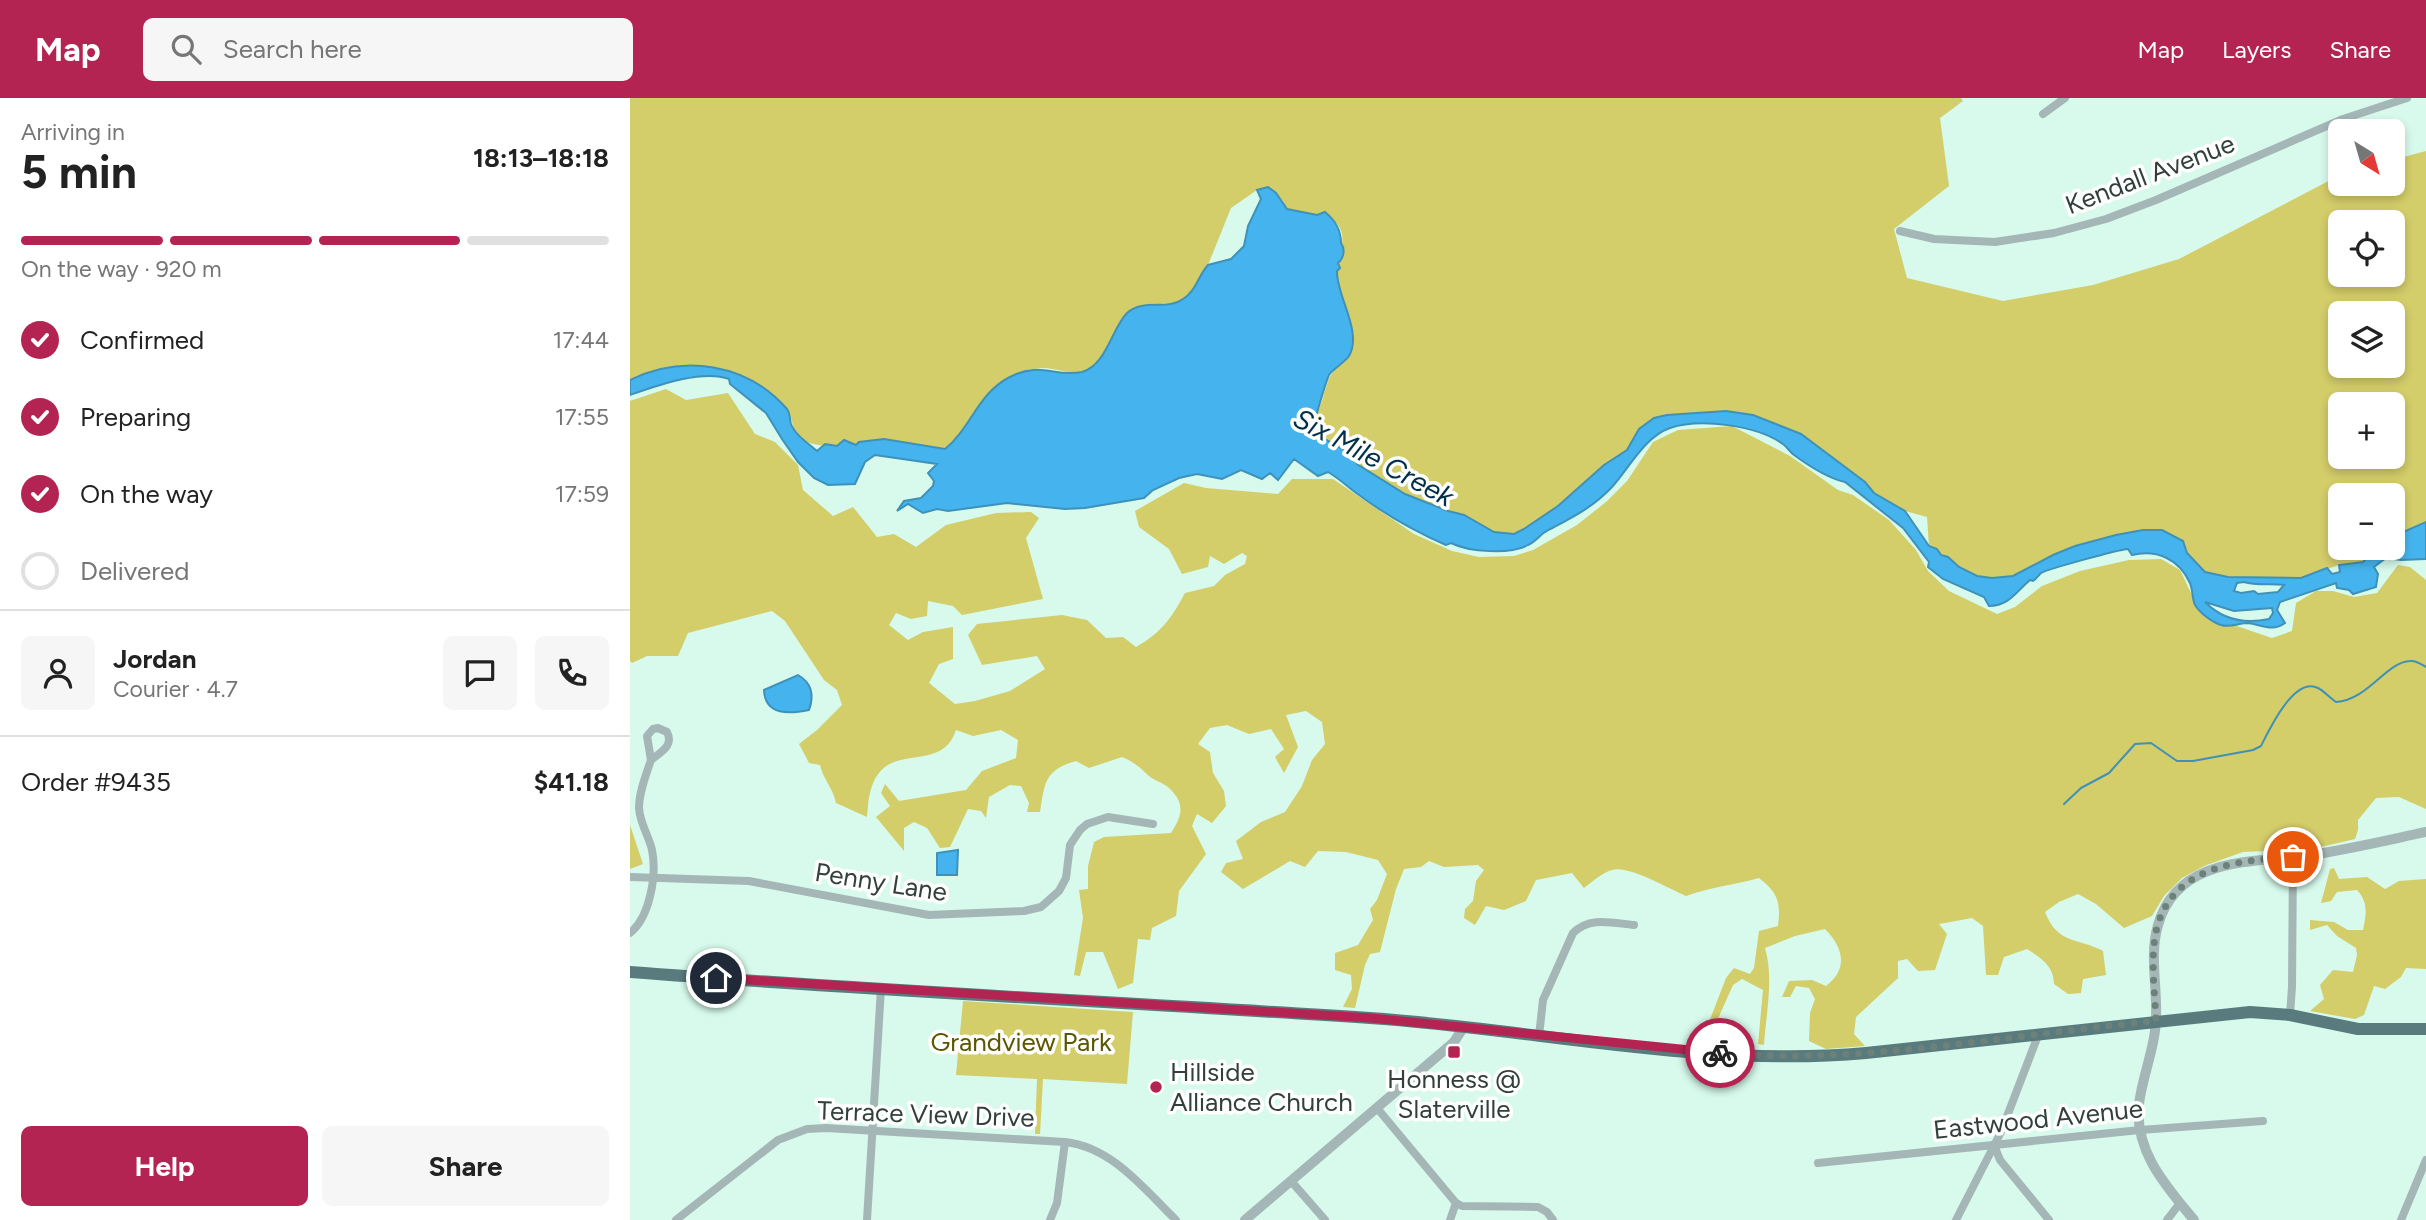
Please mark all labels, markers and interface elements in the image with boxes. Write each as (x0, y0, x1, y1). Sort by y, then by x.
search box (143, 18, 633, 81)
text: Map (35, 30, 101, 69)
icon: search (167, 30, 205, 68)
text: Search here (223, 33, 362, 65)
text: Map (2137, 35, 2184, 64)
text: Layers (2222, 35, 2291, 64)
text: Share (2329, 35, 2391, 64)
text: Arriving in (21, 118, 125, 146)
north arrow (2328, 119, 2404, 196)
map controls (2328, 119, 2405, 560)
street label: Kendall Avenue (2061, 127, 2239, 221)
text: 18:13–18:18 (473, 142, 609, 174)
text: 5 min (21, 144, 137, 200)
button: locate (2328, 210, 2405, 287)
text: On the way · 920 m (21, 255, 222, 283)
button: layers (2328, 301, 2405, 378)
icon: check (21, 321, 59, 359)
text: Confirmed (80, 324, 204, 356)
text: 17:44 (553, 326, 609, 354)
button: + (2328, 392, 2405, 469)
icon: check (21, 398, 59, 436)
text: Preparing (80, 401, 191, 433)
water label: Six Mile Creek (1288, 401, 1461, 514)
text: 17:55 (555, 403, 609, 431)
icon: check (21, 475, 59, 513)
text: On the way (80, 478, 213, 510)
text: 17:59 (555, 480, 609, 508)
button: − (2328, 483, 2405, 560)
text: Delivered (80, 555, 189, 587)
button: person (21, 636, 95, 710)
button: chat (443, 636, 517, 710)
button: phone (535, 636, 609, 710)
text: Jordan (113, 643, 196, 675)
text: Courier · 4.7 (113, 675, 238, 703)
text: Order #9435 (21, 766, 171, 798)
text: $41.18 (534, 766, 609, 798)
pin (2263, 827, 2323, 887)
icon: bag (2274, 838, 2312, 876)
street label: Penny Lane (813, 856, 949, 908)
pin (686, 948, 746, 1008)
icon: home (697, 959, 735, 997)
courier (1685, 1018, 1755, 1088)
park label: Grandview Park (930, 1026, 1112, 1058)
icon: bike (1701, 1034, 1739, 1072)
marker: Honness @ Slaterville (1446, 1044, 1462, 1060)
place label: Hillside Alliance Church (1170, 1056, 1353, 1118)
place label: Honness @ Slaterville (1387, 1063, 1521, 1125)
marker: Hillside Alliance Church (1148, 1079, 1164, 1095)
street label: Eastwood Avenue (1932, 1092, 2144, 1146)
street label: Terrace View Drive (817, 1094, 1035, 1134)
button: Help (21, 1126, 308, 1206)
button: Share (322, 1126, 609, 1206)

